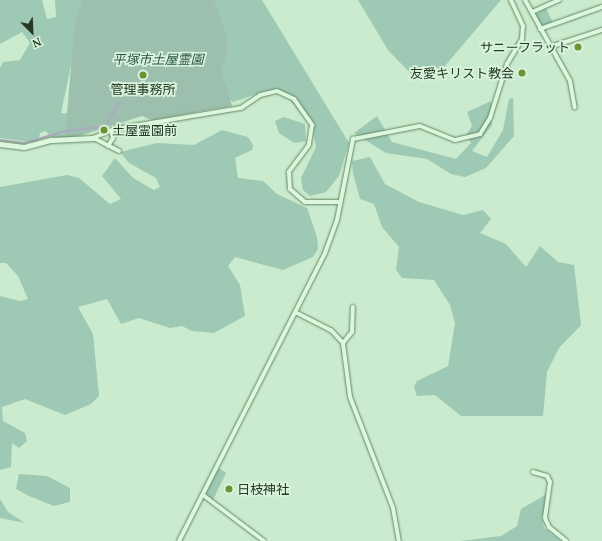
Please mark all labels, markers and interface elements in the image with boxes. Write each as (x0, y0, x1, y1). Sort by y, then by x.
north arrow (12, 12, 52, 52)
text: N (30, 35, 44, 51)
place label: サニーフラット (479, 39, 570, 55)
marker: サニーフラット (573, 42, 583, 52)
park label: 平塚市土屋霊園 (113, 51, 203, 67)
place label: 友愛キリスト教会 (410, 65, 514, 81)
marker: 友愛キリスト教会 (517, 68, 527, 78)
marker: 管理事務所 (138, 70, 148, 80)
place label: 管理事務所 (111, 81, 175, 97)
place label: 土屋霊園前 (112, 122, 177, 138)
marker: 土屋霊園前 (99, 125, 109, 135)
place label: 日枝神社 (237, 481, 289, 497)
marker: 日枝神社 (224, 484, 234, 494)

